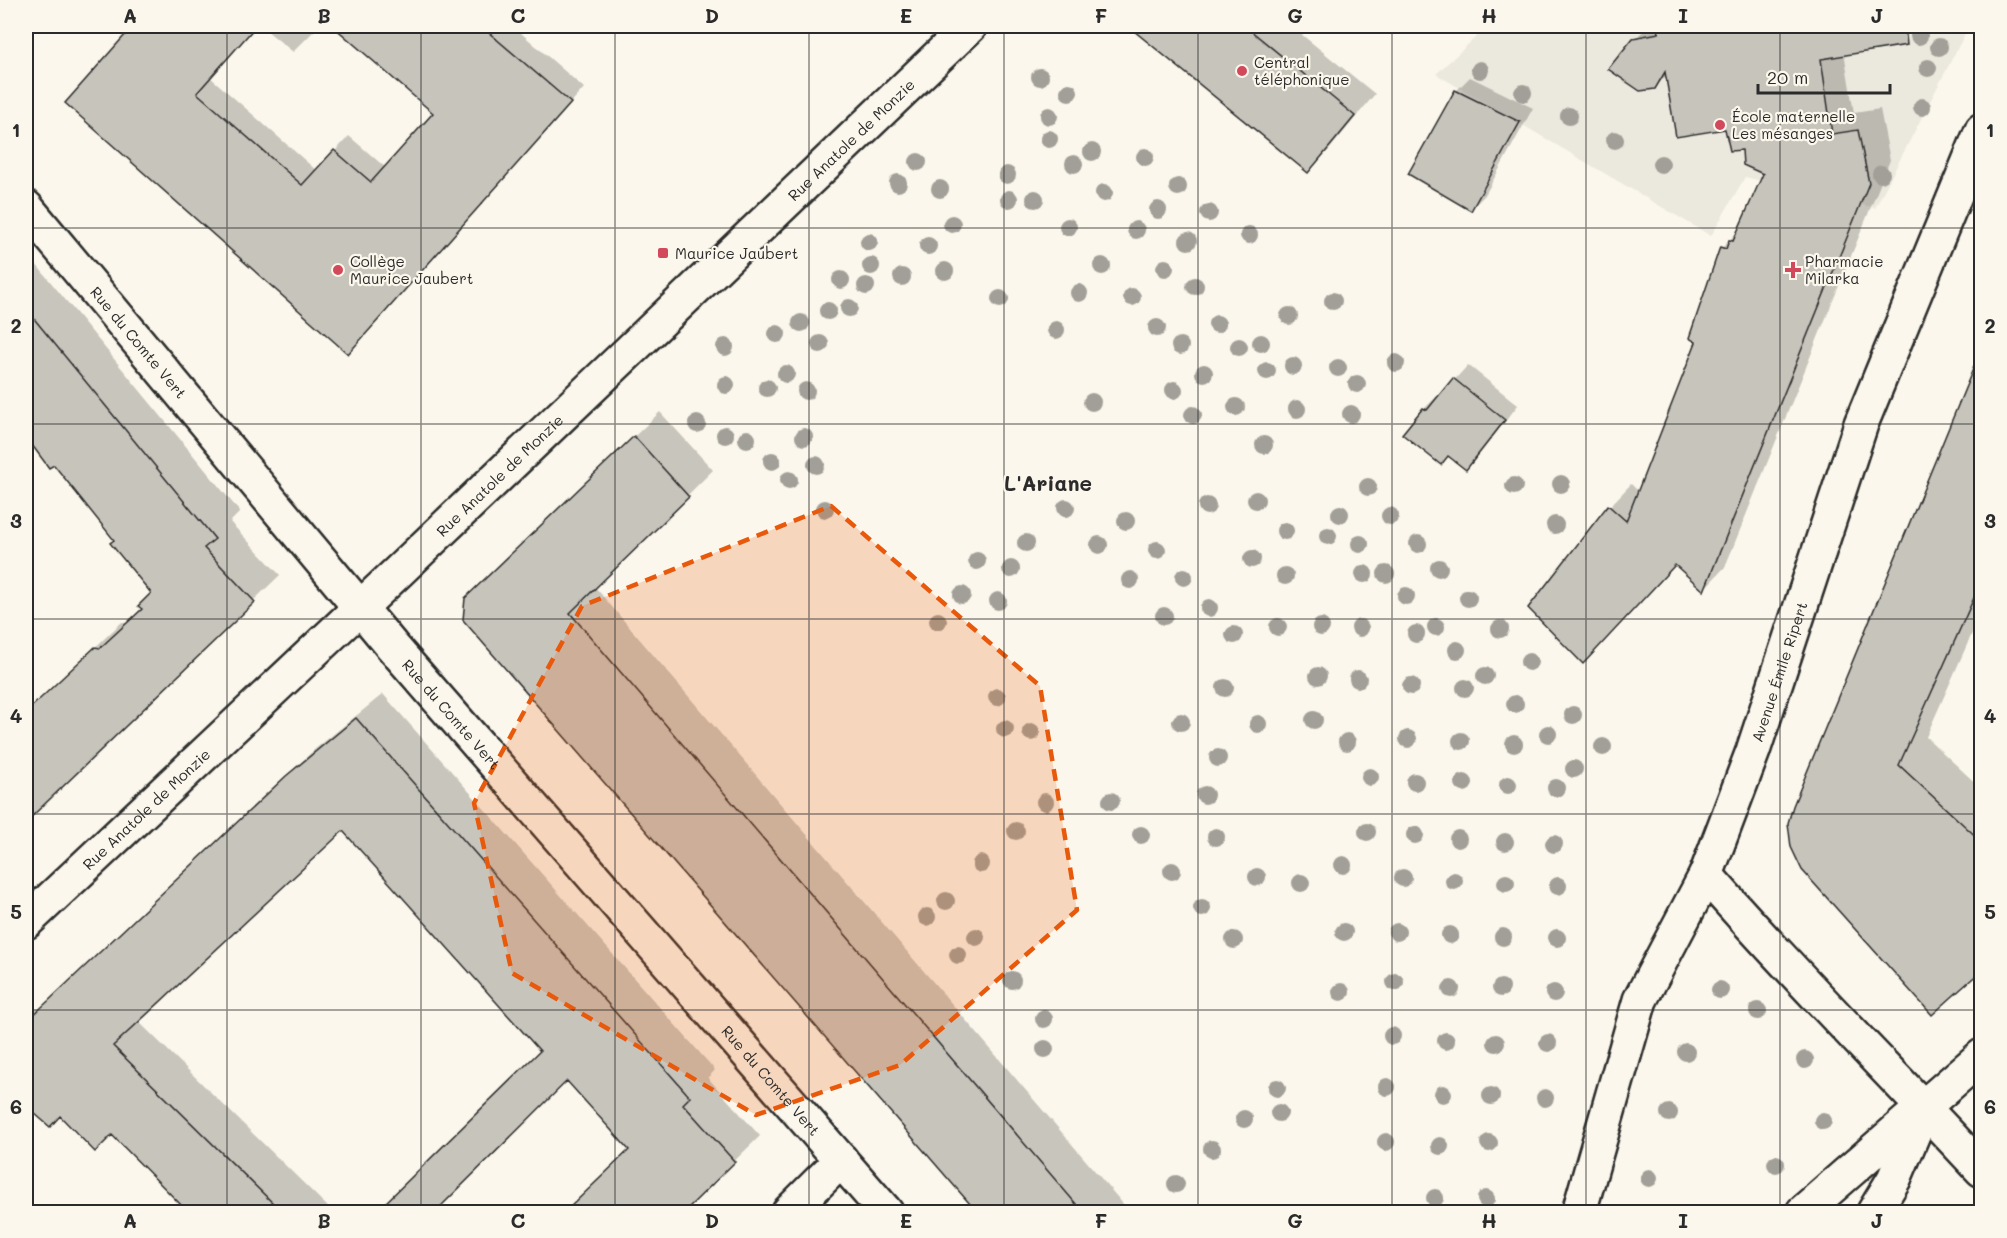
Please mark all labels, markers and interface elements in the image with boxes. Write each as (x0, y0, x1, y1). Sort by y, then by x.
text: A (123, 2, 137, 28)
text: B (317, 2, 331, 28)
text: C (511, 2, 526, 28)
text: D (705, 2, 719, 28)
text: E (900, 2, 912, 28)
text: F (1095, 2, 1108, 28)
text: G (1287, 2, 1303, 28)
text: H (1481, 2, 1497, 28)
text: I (1678, 2, 1688, 28)
text: J (1870, 2, 1884, 28)
place label: Central téléphonique (1254, 52, 1350, 89)
scale bar (1758, 57, 1890, 95)
marker: Central téléphonique (1235, 64, 1249, 78)
text: 20 m (1767, 65, 1808, 89)
street label: Rue Anatole de Monzie (783, 74, 919, 205)
place label: École maternelle Les mésanges (1732, 106, 1855, 143)
text: 1 (12, 116, 20, 142)
text: 1 (1986, 116, 1994, 142)
marker: École maternelle Les mésanges (1713, 118, 1727, 132)
place label: Maurice Jaubert (675, 243, 798, 263)
marker: Maurice Jaubert (656, 246, 670, 260)
place label: Collège Maurice Jaubert (350, 251, 473, 288)
place label: Pharmacie Milarka (1805, 251, 1884, 288)
marker: Collège Maurice Jaubert (331, 263, 345, 277)
marker: Pharmacie Milarka (1786, 263, 1800, 277)
street label: Rue du Comte Vert (86, 282, 191, 402)
text: 2 (10, 312, 22, 338)
text: 2 (1984, 312, 1996, 338)
street label: Rue Anatole de Monzie (432, 410, 567, 541)
district label: L'Ariane (1004, 469, 1092, 496)
text: 3 (10, 507, 22, 533)
text: 3 (1984, 507, 1996, 533)
street label: Avenue Émile Ripert (1747, 599, 1812, 745)
street label: Rue du Comte Vert (398, 655, 505, 773)
text: 4 (10, 702, 23, 728)
text: 4 (1984, 702, 1997, 728)
street label: Rue Anatole de Monzie (78, 744, 214, 874)
text: 5 (10, 898, 22, 924)
text: 5 (1984, 898, 1996, 924)
street label: Rue du Comte Vert (718, 1021, 825, 1140)
text: 6 (10, 1093, 22, 1119)
text: 6 (1984, 1093, 1996, 1119)
text: A (123, 1207, 137, 1233)
text: B (317, 1207, 331, 1233)
text: C (511, 1207, 526, 1233)
text: D (705, 1207, 719, 1233)
text: E (900, 1207, 912, 1233)
text: F (1095, 1207, 1108, 1233)
text: G (1287, 1207, 1303, 1233)
text: H (1481, 1207, 1497, 1233)
text: I (1678, 1207, 1688, 1233)
text: J (1870, 1207, 1884, 1233)

